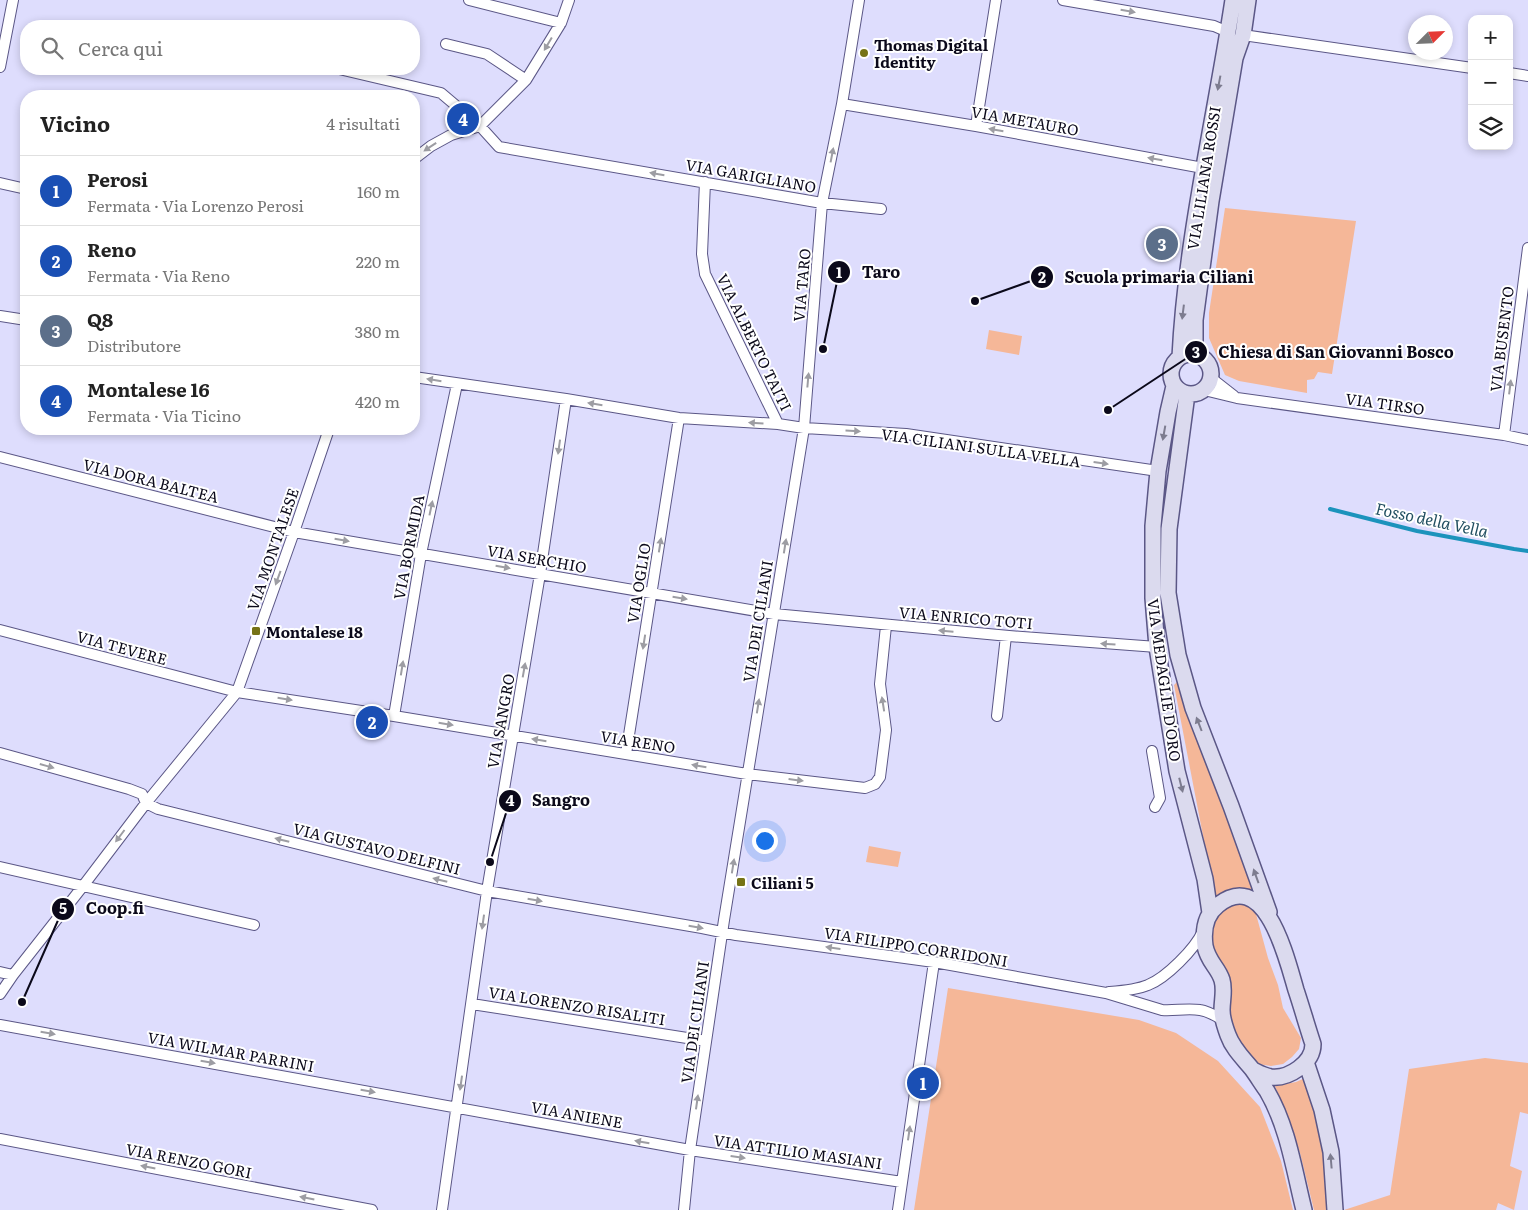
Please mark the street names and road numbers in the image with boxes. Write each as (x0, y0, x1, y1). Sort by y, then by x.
street label: VIA METAURO (969, 99, 1081, 141)
street label: VIA LILIANA ROSSI (1180, 104, 1226, 252)
street label: VIA GARIGLIANO (684, 152, 818, 198)
street label: VIA TARO (786, 247, 816, 323)
street label: VIA ALBERTO TAITI (712, 269, 798, 415)
street label: VIA BUSENTO (1483, 285, 1519, 393)
street label: VIA TIRSO (1344, 386, 1426, 420)
street label: VIA CILIANI SULLA VELLA (880, 422, 1082, 472)
street label: VIA DORA BALTEA (81, 452, 221, 508)
street label: VIA MONTALESE (240, 485, 304, 613)
street label: VIA BORMIDA (387, 493, 429, 601)
street label: VIA SERCHIO (485, 538, 589, 578)
street label: VIA OGLIO (620, 541, 656, 625)
street label: VIA DEI CILIANI (736, 558, 778, 684)
street label: VIA MEDAGLIE D'ORO (1142, 597, 1188, 763)
street label: VIA ENRICO TOTI (898, 600, 1034, 634)
street label: VIA TEVERE (74, 624, 170, 670)
street label: VIA SANGRO (480, 672, 520, 770)
street label: VIA RENO (599, 724, 677, 758)
street label: VIA GUSTAVO DELFINI (291, 816, 463, 880)
street label: VIA FILIPPO CORRIDONI (822, 920, 1010, 972)
street label: VIA DEI CILIANI (674, 959, 714, 1085)
street label: VIA LORENZO RISALITI (487, 980, 667, 1030)
street label: VIA WILMAR PARRINI (146, 1025, 316, 1077)
street label: VIA ANIENE (529, 1095, 625, 1133)
street label: VIA ATTILIO MASIANI (712, 1128, 884, 1174)
street label: VIA RENZO GORI (124, 1136, 254, 1184)

